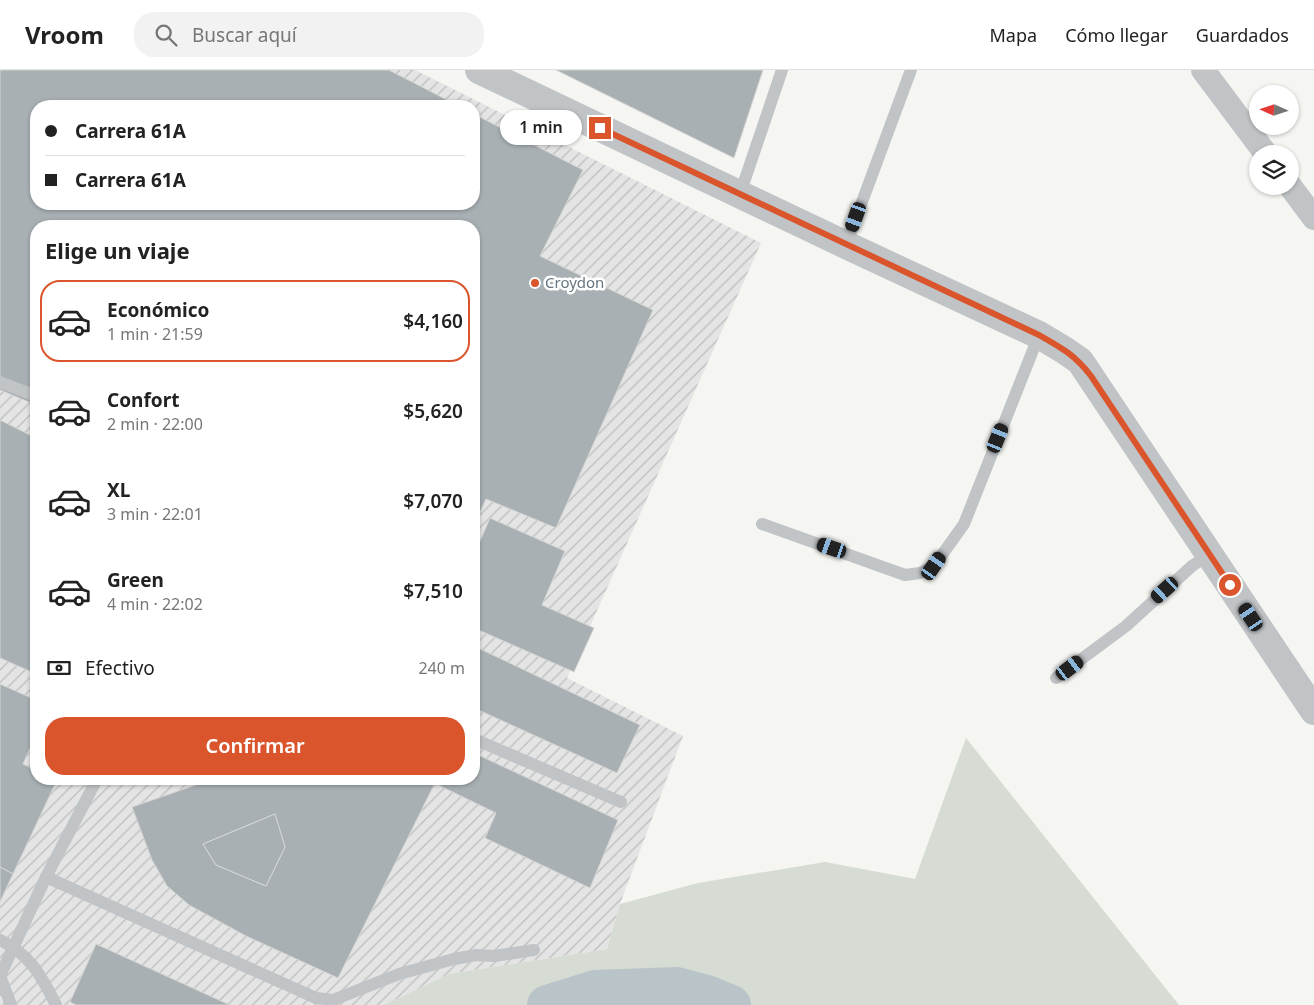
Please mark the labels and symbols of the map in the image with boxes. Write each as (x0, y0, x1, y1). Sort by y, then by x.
north arrow (1249, 85, 1299, 135)
callout: 1 min (500, 110, 582, 146)
route end (589, 117, 611, 139)
car (843, 200, 868, 234)
place label: Croydon (545, 272, 604, 292)
marker: Croydon (529, 277, 541, 289)
car (985, 421, 1010, 455)
car (815, 536, 848, 560)
car (919, 549, 948, 583)
car (1148, 574, 1181, 606)
route start (1219, 574, 1241, 596)
car (1236, 600, 1265, 634)
car (1053, 653, 1086, 683)

